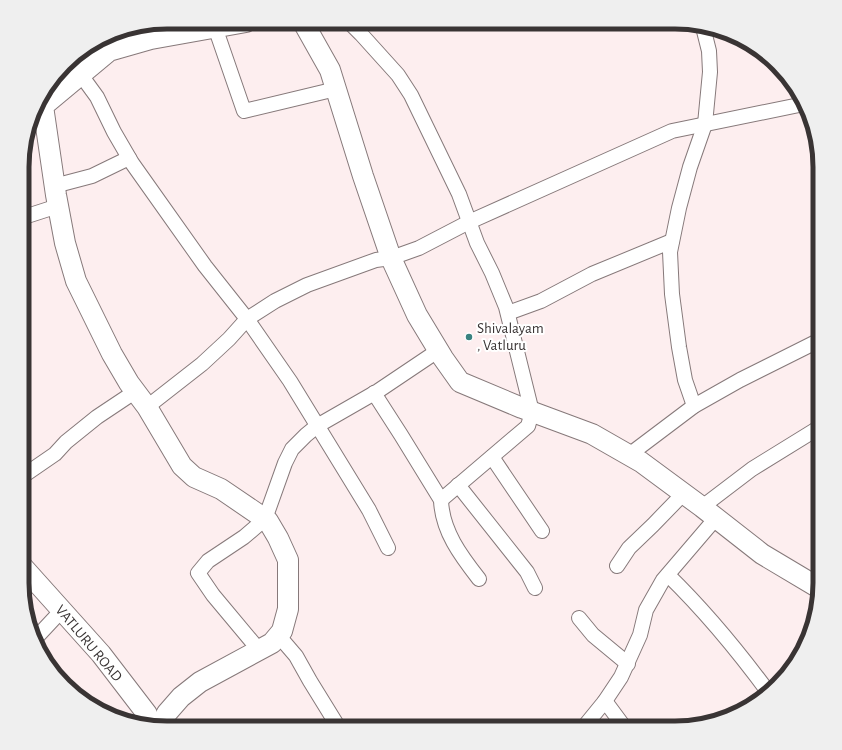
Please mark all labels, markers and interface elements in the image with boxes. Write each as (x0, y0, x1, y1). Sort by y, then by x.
place label: Shivalayam , Vatluru (477, 321, 544, 353)
marker: Shivalayam , Vatluru (464, 332, 474, 342)
street label: VATLURU ROAD (52, 602, 125, 685)

